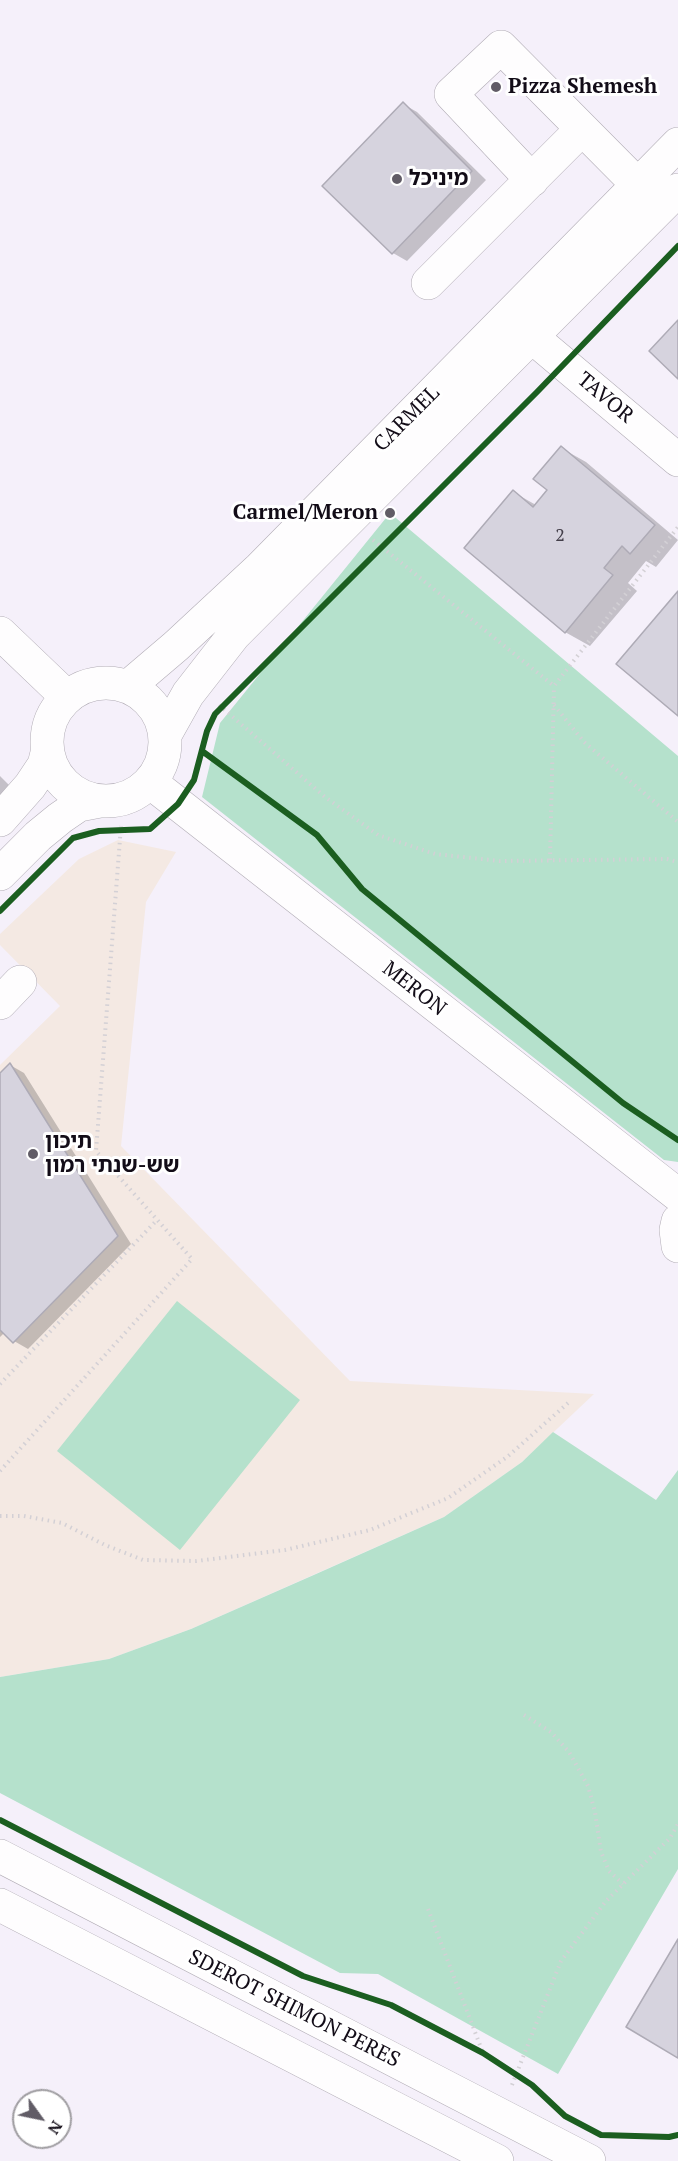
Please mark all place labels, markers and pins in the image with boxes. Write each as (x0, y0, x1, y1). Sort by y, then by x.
place label: Pizza Shemesh (508, 74, 657, 100)
marker: Pizza Shemesh (489, 80, 503, 94)
place label: מיניכל (409, 166, 468, 192)
marker: מיניכל (390, 172, 404, 186)
place label: Carmel/Meron (233, 500, 378, 526)
marker: Carmel/Meron (383, 506, 397, 520)
place label: תיכון שש-שנתי רמון (45, 1129, 180, 1179)
marker: תיכון שש-שנתי רמון (26, 1147, 40, 1161)

